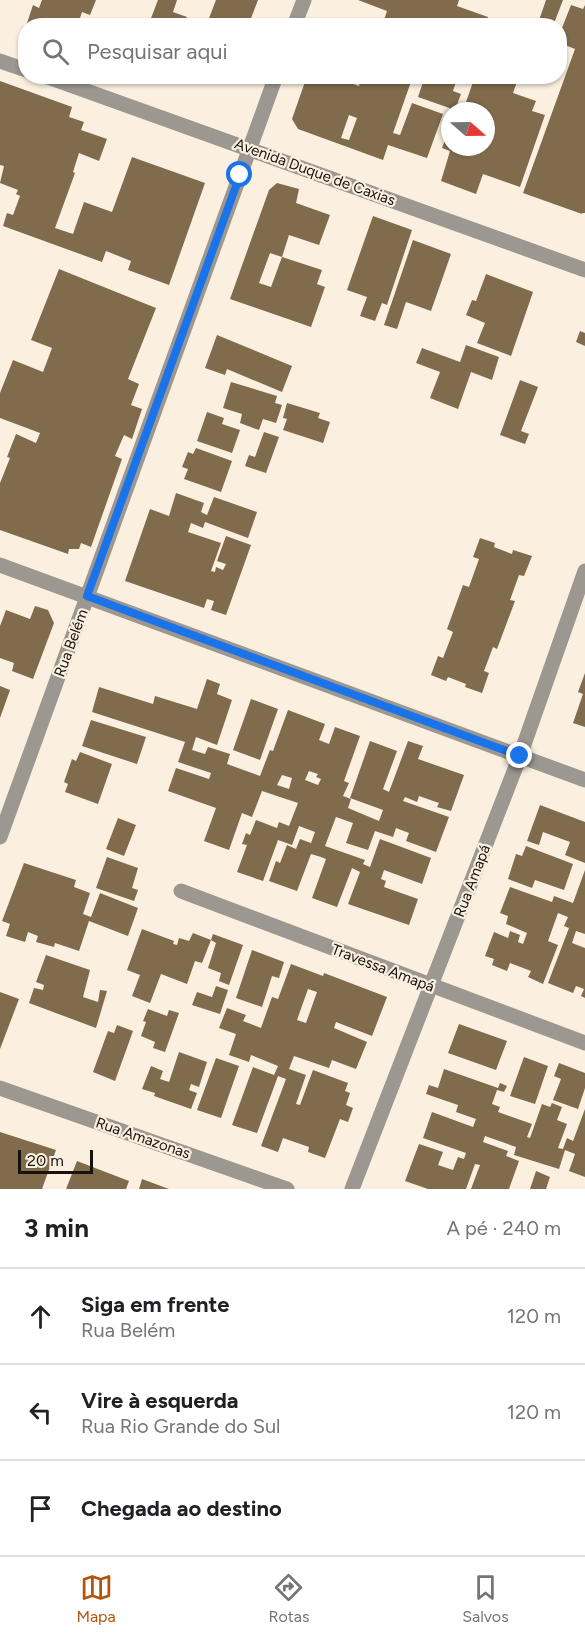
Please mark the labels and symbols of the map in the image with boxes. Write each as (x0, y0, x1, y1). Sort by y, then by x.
north arrow (441, 102, 495, 156)
street label: Avenida Duque de Caxias (232, 135, 398, 209)
route start (226, 161, 252, 187)
street label: Rua Belém (50, 607, 92, 679)
route end (506, 742, 532, 768)
street label: Rua Amapá (450, 842, 494, 920)
street label: Travessa Amapá (329, 940, 437, 996)
street label: Rua Amazonas (93, 1113, 193, 1163)
scale bar (18, 1147, 93, 1174)

